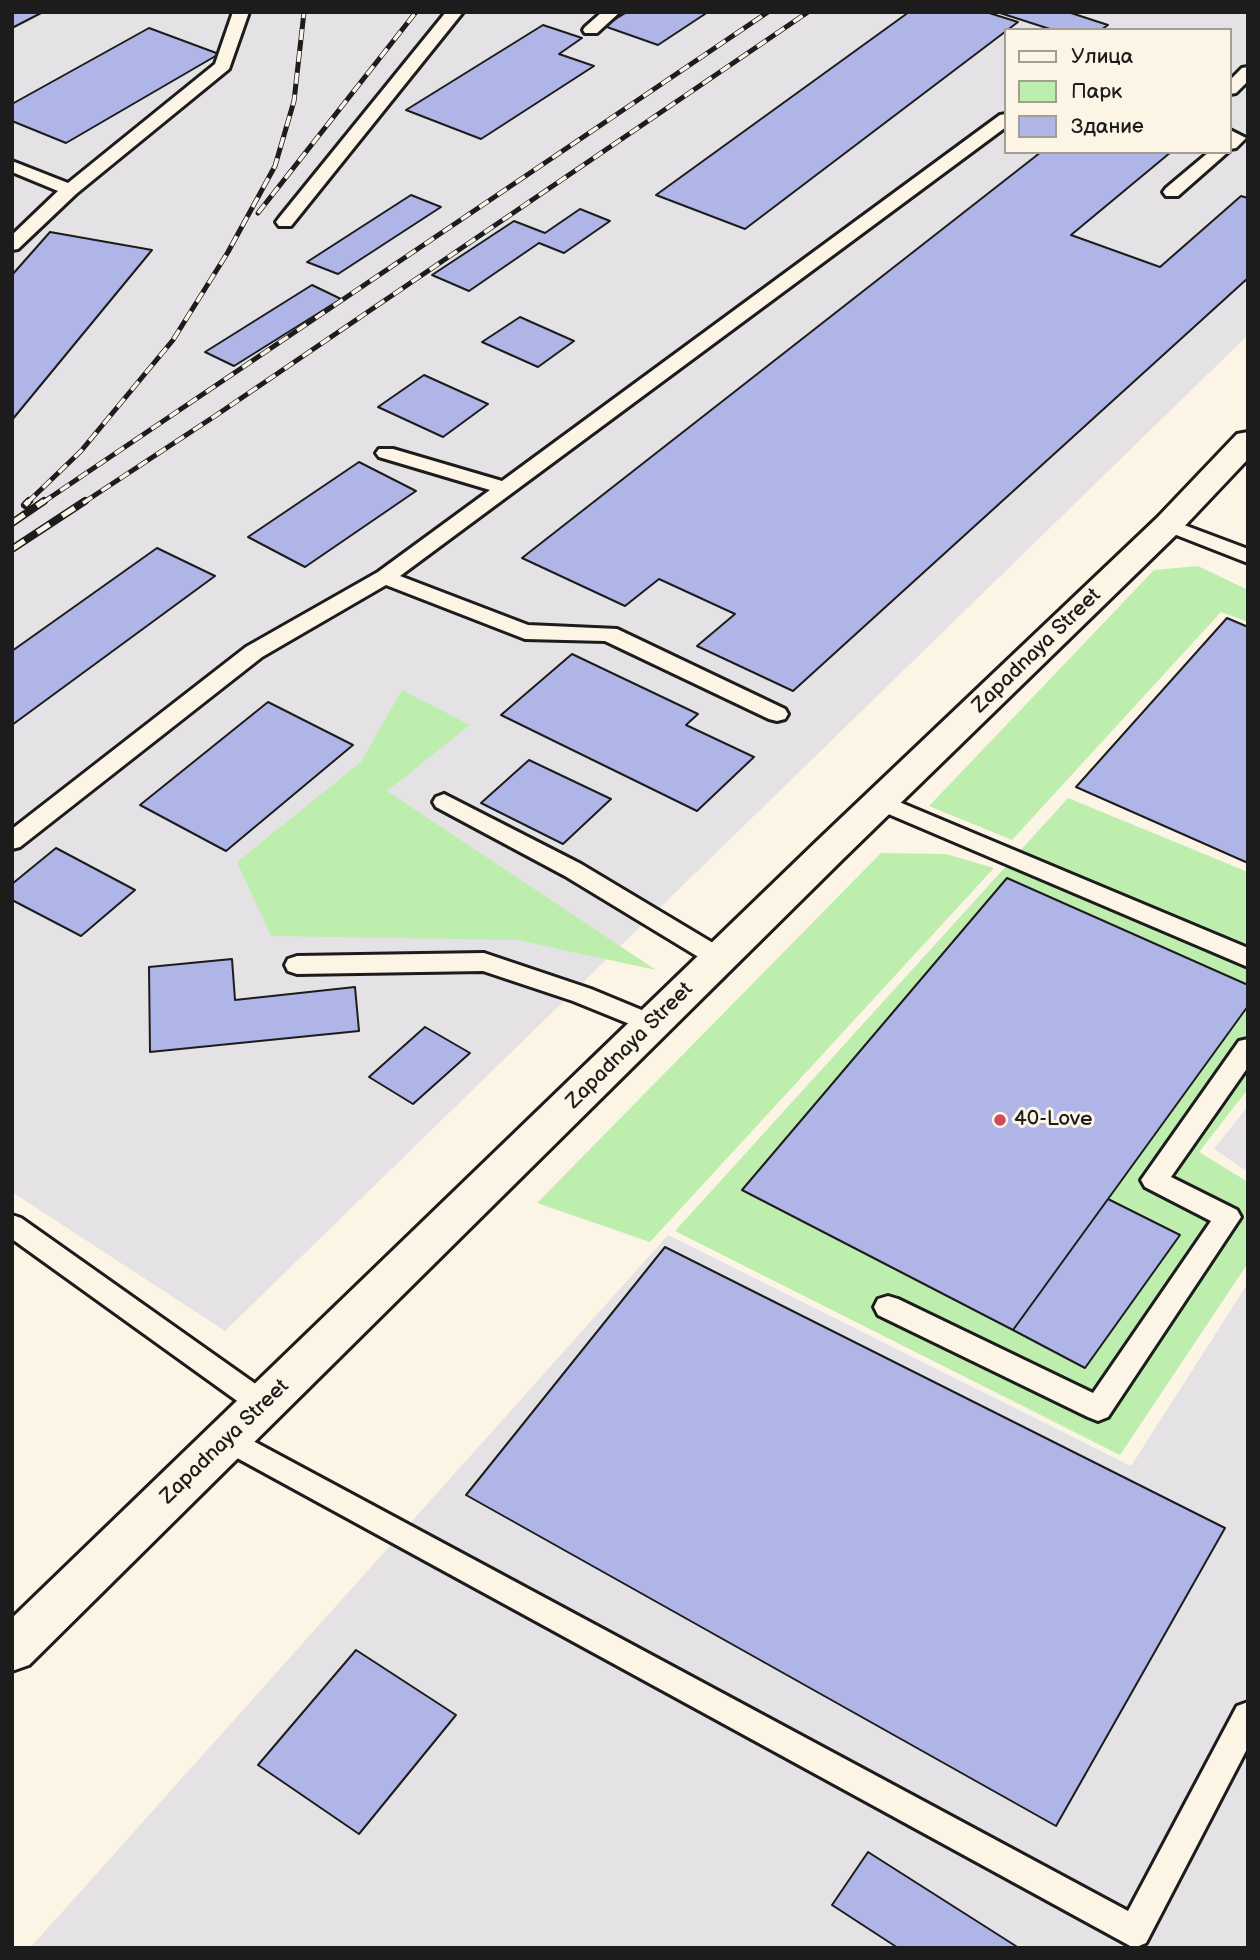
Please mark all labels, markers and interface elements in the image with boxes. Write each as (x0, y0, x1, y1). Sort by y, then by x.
legend (1004, 28, 1232, 154)
text: Улица (1071, 44, 1133, 69)
text: Парк (1071, 79, 1122, 104)
text: Здание (1071, 114, 1144, 139)
street label: Zapadnaya Street (968, 583, 1106, 719)
street label: Zapadnaya Street (561, 977, 699, 1115)
place label: 40-Love (1014, 1107, 1092, 1133)
marker: 40-Love (992, 1112, 1008, 1128)
street label: Zapadnaya Street (156, 1374, 294, 1510)

